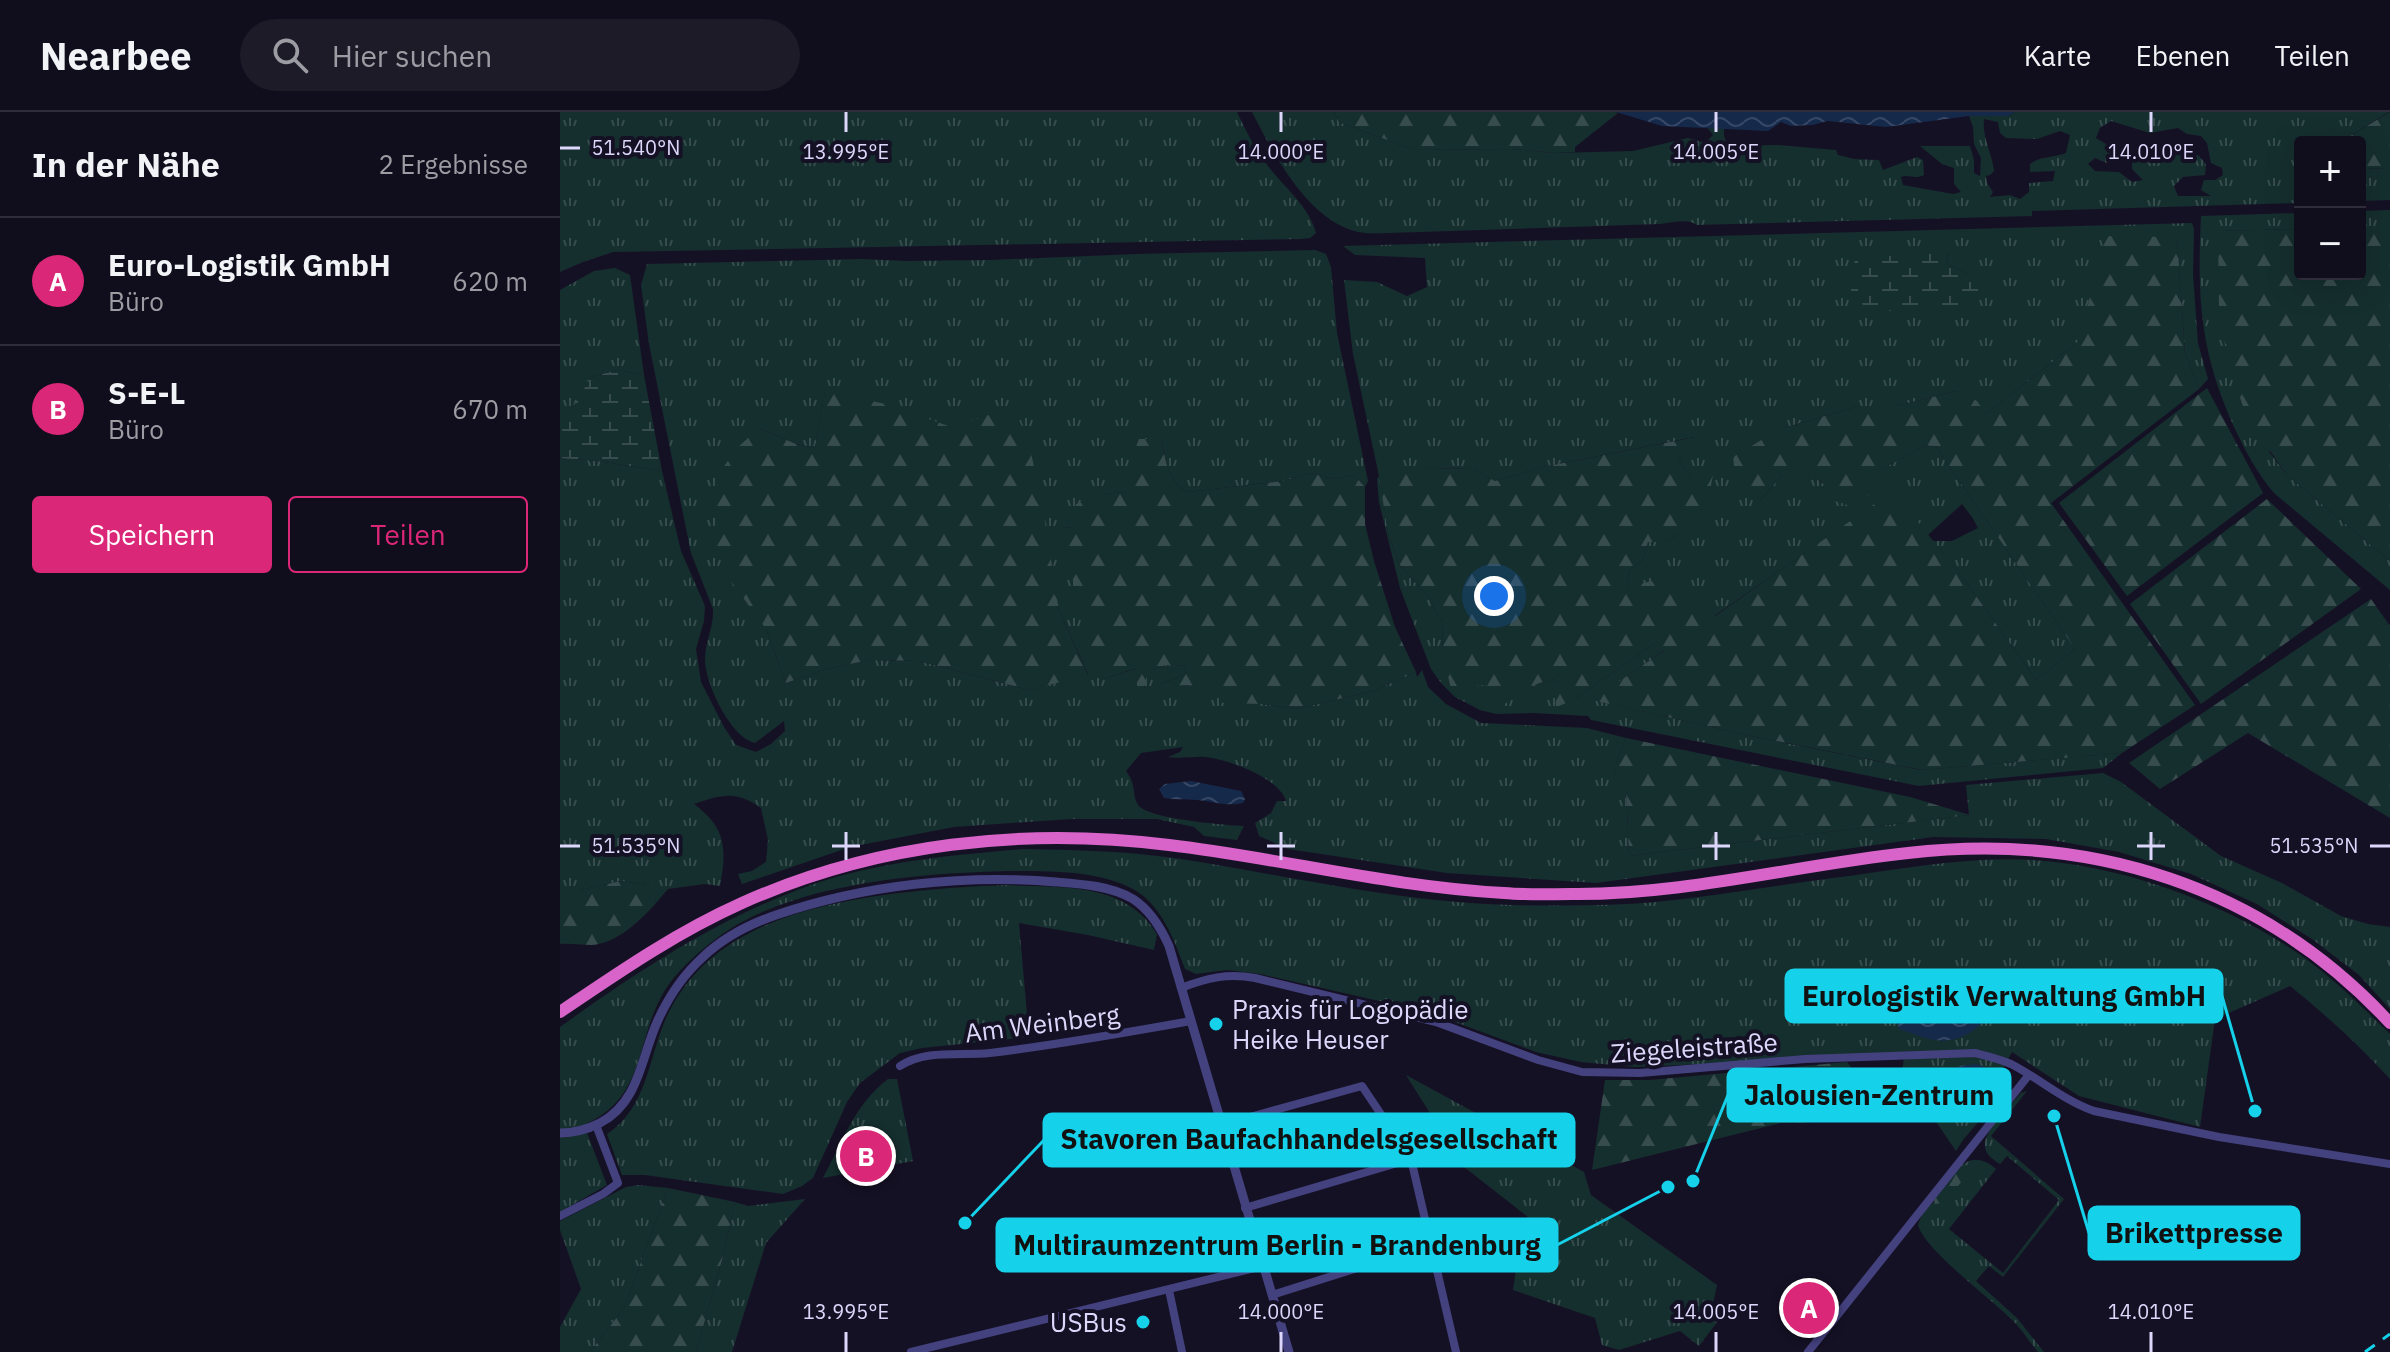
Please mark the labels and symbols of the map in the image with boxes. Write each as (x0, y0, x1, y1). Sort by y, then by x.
text: 51.540°N (592, 134, 680, 161)
text: 13.995°E (803, 138, 889, 165)
text: 14.000°E (1238, 138, 1324, 165)
text: 14.005°E (1673, 138, 1759, 165)
text: 14.010°E (2108, 138, 2194, 165)
your location (1474, 576, 1514, 616)
text: 51.535°N (592, 832, 680, 859)
text: 51.535°N (2270, 832, 2358, 859)
callout: Eurologistik Verwaltung GmbH (1786, 970, 2222, 1022)
text: Eurologistik Verwaltung GmbH (1802, 977, 2206, 1014)
place label: Praxis für Logopädie Heike Heuser (1232, 992, 1468, 1056)
street label: Am Weinberg (963, 997, 1122, 1049)
marker: Praxis für Logopädie Heike Heuser (1207, 1015, 1225, 1033)
street label: Ziegeleistraße (1609, 1024, 1779, 1070)
callout: Jalousien-Zentrum (1728, 1069, 2010, 1121)
text: Jalousien-Zentrum (1744, 1076, 1994, 1113)
callout: Stavoren Baufachhandelsgesellschaft (1044, 1114, 1574, 1166)
text: Stavoren Baufachhandelsgesellschaft (1060, 1120, 1558, 1157)
pin: B (840, 1126, 892, 1186)
callout: Brikettpresse (2089, 1207, 2299, 1259)
text: Brikettpresse (2105, 1214, 2283, 1251)
callout: Multiraumzentrum Berlin - Brandenburg (997, 1219, 1557, 1271)
text: Multiraumzentrum Berlin - Brandenburg (1013, 1226, 1541, 1263)
pin: A (1783, 1278, 1835, 1338)
text: 13.995°E (803, 1298, 889, 1325)
text: 14.000°E (1238, 1298, 1324, 1325)
text: 14.005°E (1673, 1298, 1759, 1325)
text: 14.010°E (2108, 1298, 2194, 1325)
place label: USBus (1050, 1305, 1127, 1339)
marker: USBus (1134, 1313, 1152, 1331)

